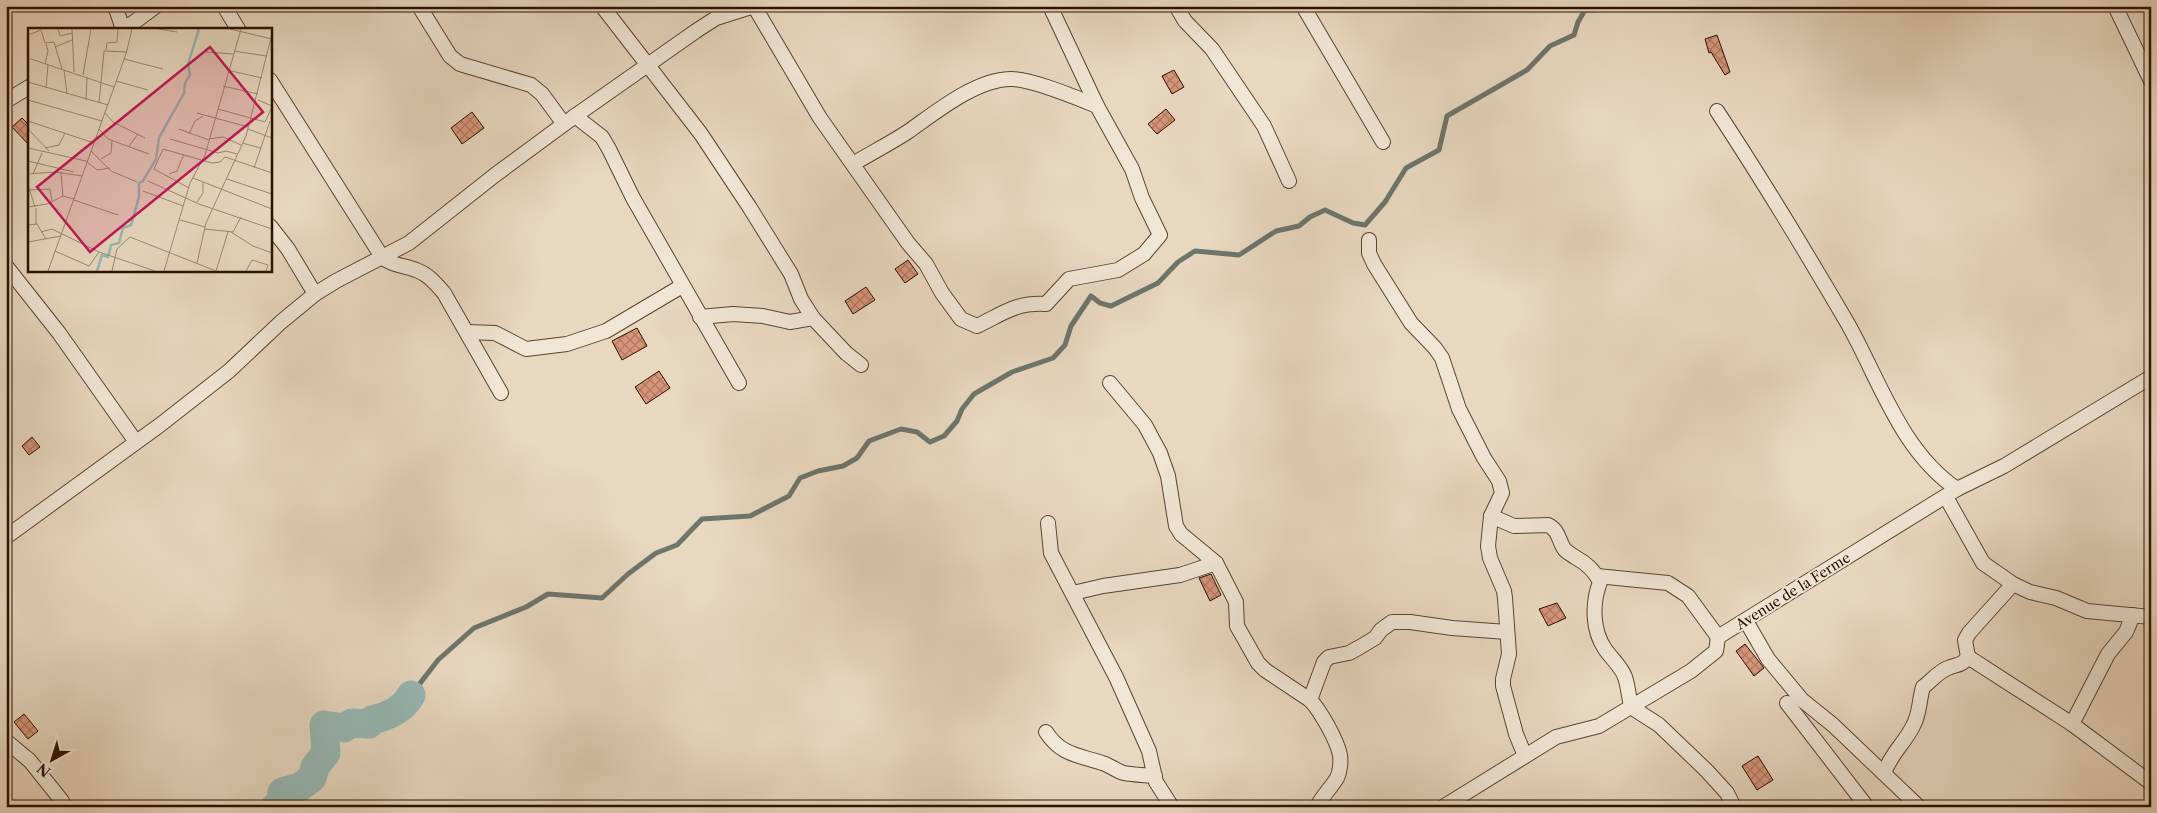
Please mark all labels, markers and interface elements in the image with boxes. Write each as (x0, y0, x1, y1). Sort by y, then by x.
inset map (28, 28, 271, 271)
street label: Avenue de la Ferme (1731, 548, 1854, 634)
north arrow (28, 736, 78, 786)
text: N (33, 759, 54, 781)

